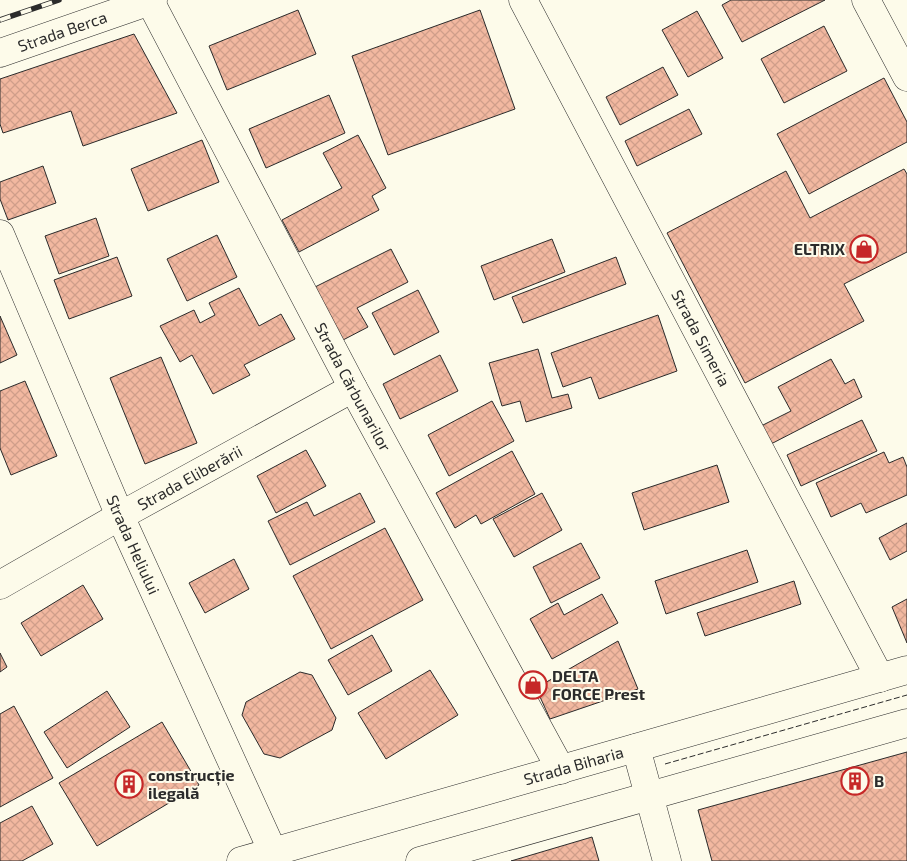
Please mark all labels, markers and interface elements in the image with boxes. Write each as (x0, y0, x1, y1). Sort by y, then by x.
street label: Strada Berca (15, 7, 109, 55)
shop icon: ELTRIX (849, 234, 879, 264)
place label: ELTRIX (794, 239, 846, 258)
street label: Strada Simeria (668, 286, 735, 389)
street label: Strada Cărbunarilor (311, 319, 396, 455)
street label: Strada Eliberării (134, 441, 245, 514)
street label: Strada Heliului (103, 492, 164, 597)
place label: DELTA FORCE Prest (552, 666, 645, 703)
shop icon: DELTA FORCE Prest (518, 670, 548, 700)
street label: Strada Biharia (521, 742, 626, 788)
place label: construcție ilegală (148, 765, 235, 802)
building icon: B (840, 766, 870, 796)
building icon: construcție ilegală (114, 769, 144, 799)
place label: B (874, 771, 884, 790)

